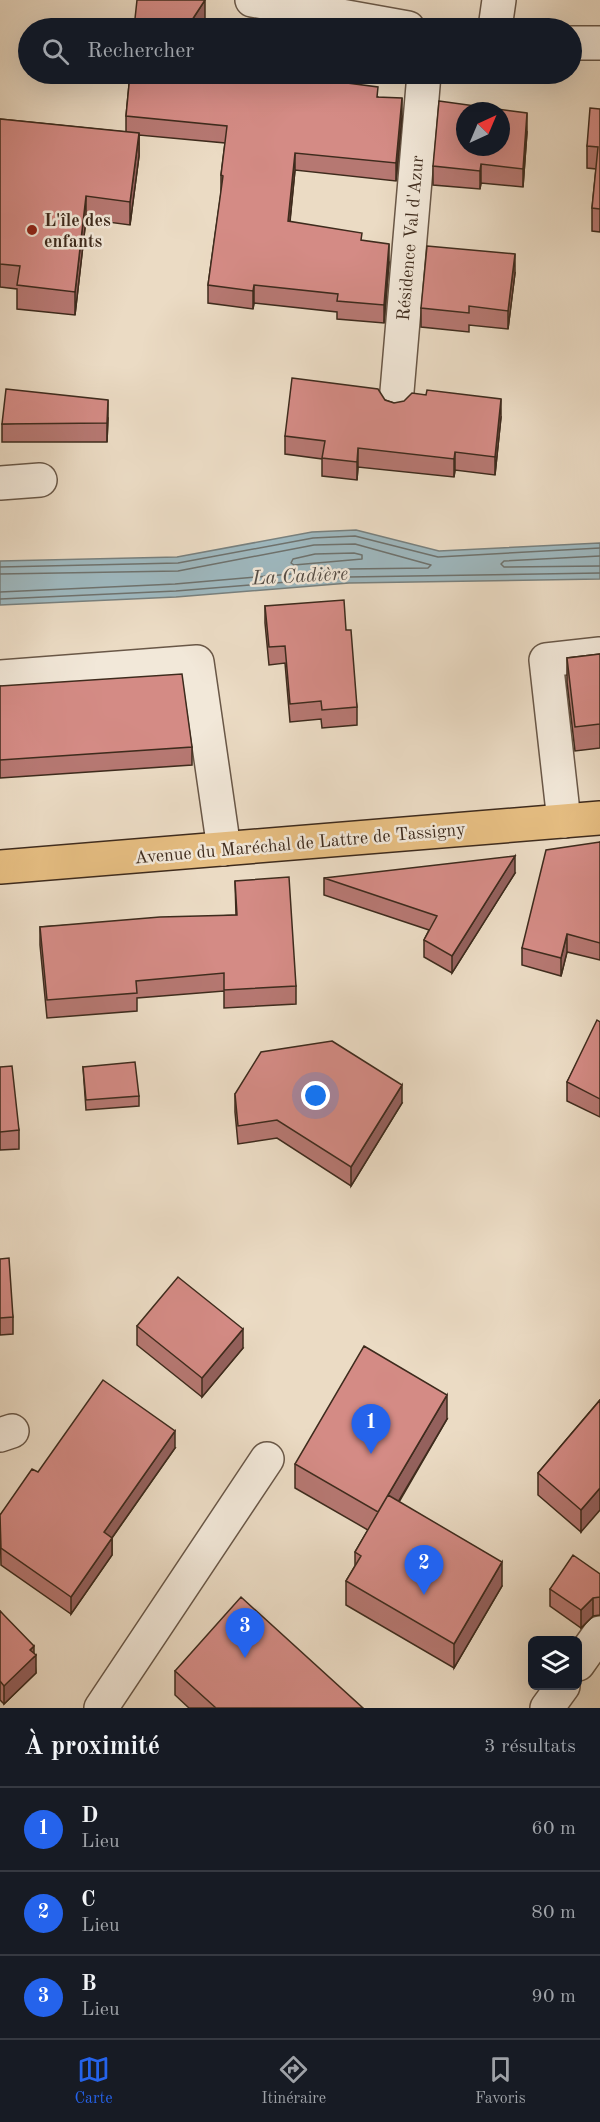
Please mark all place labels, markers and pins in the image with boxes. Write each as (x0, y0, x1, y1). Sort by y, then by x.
place label: L'île des enfants (44, 212, 111, 251)
marker: L'île des enfants (25, 223, 39, 237)
pin: 1 (352, 1404, 391, 1454)
pin: 2 (404, 1546, 444, 1595)
pin: 3 (226, 1608, 264, 1658)

